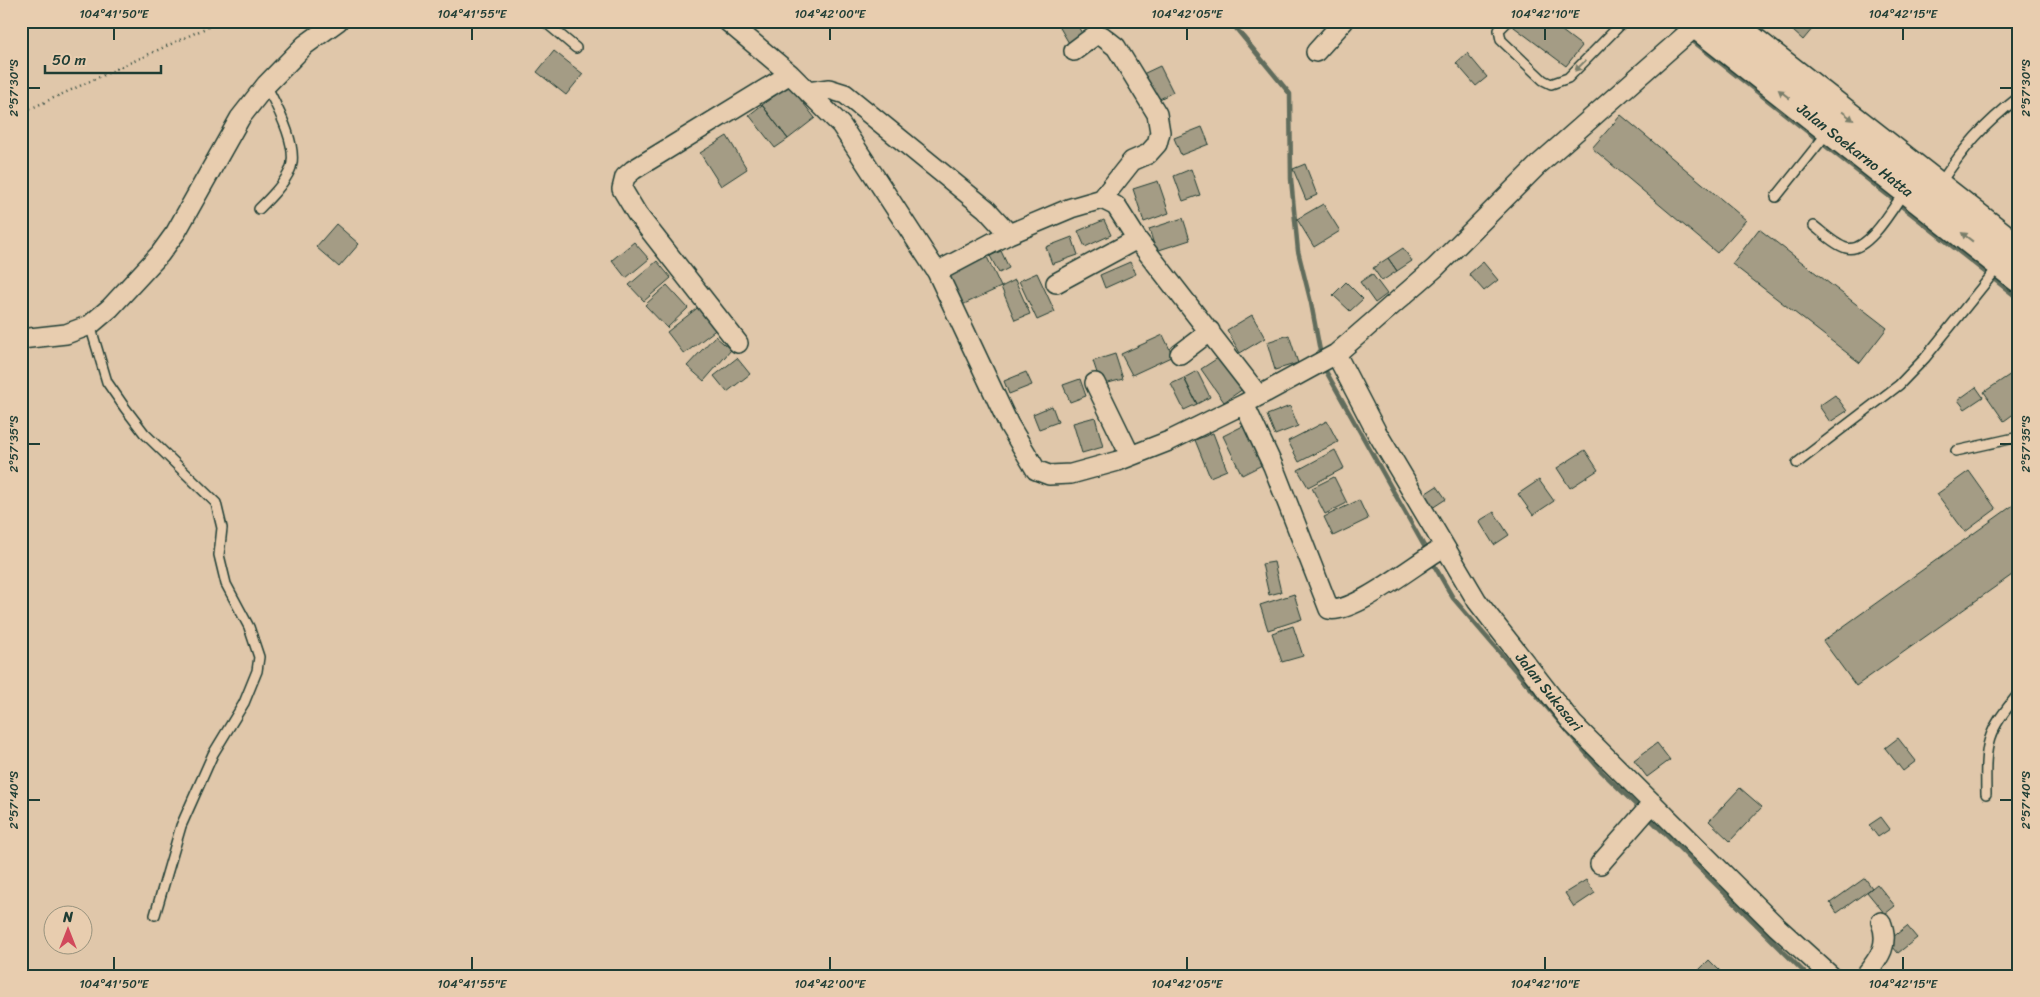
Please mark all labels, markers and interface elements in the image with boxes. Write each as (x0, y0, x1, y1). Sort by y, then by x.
text: 104°41'50"E (79, 3, 150, 25)
text: 104°41'55"E (438, 3, 508, 25)
text: 104°42'00"E (794, 3, 867, 25)
text: 104°42'05"E (1152, 3, 1224, 25)
text: 104°42'10"E (1511, 3, 1581, 25)
text: 104°42'15"E (1869, 3, 1939, 25)
scale bar (45, 42, 161, 74)
text: 50 m (52, 47, 87, 73)
text: 2°57'30"S (3, 59, 25, 117)
one-way arrow (1574, 59, 1586, 71)
text: 2°57'30"S (2015, 59, 2037, 117)
one-way arrow (1778, 88, 1791, 99)
street label: Jalan Soekarno Hatta (1790, 95, 1919, 204)
one-way arrow (1841, 111, 1854, 122)
one-way arrow (1960, 232, 1973, 243)
text: 2°57'35"S (3, 415, 25, 473)
text: 2°57'35"S (2015, 415, 2037, 473)
street label: Jalan Sukasari (1508, 646, 1590, 738)
text: 2°57'40"S (3, 770, 25, 829)
text: 2°57'40"S (2015, 770, 2037, 829)
north arrow (42, 904, 92, 954)
text: N (62, 905, 73, 930)
text: 104°41'50"E (79, 973, 150, 995)
text: 104°41'55"E (438, 973, 508, 995)
text: 104°42'00"E (794, 973, 867, 995)
text: 104°42'05"E (1152, 973, 1224, 995)
text: 104°42'10"E (1511, 973, 1581, 995)
text: 104°42'15"E (1869, 973, 1939, 995)

